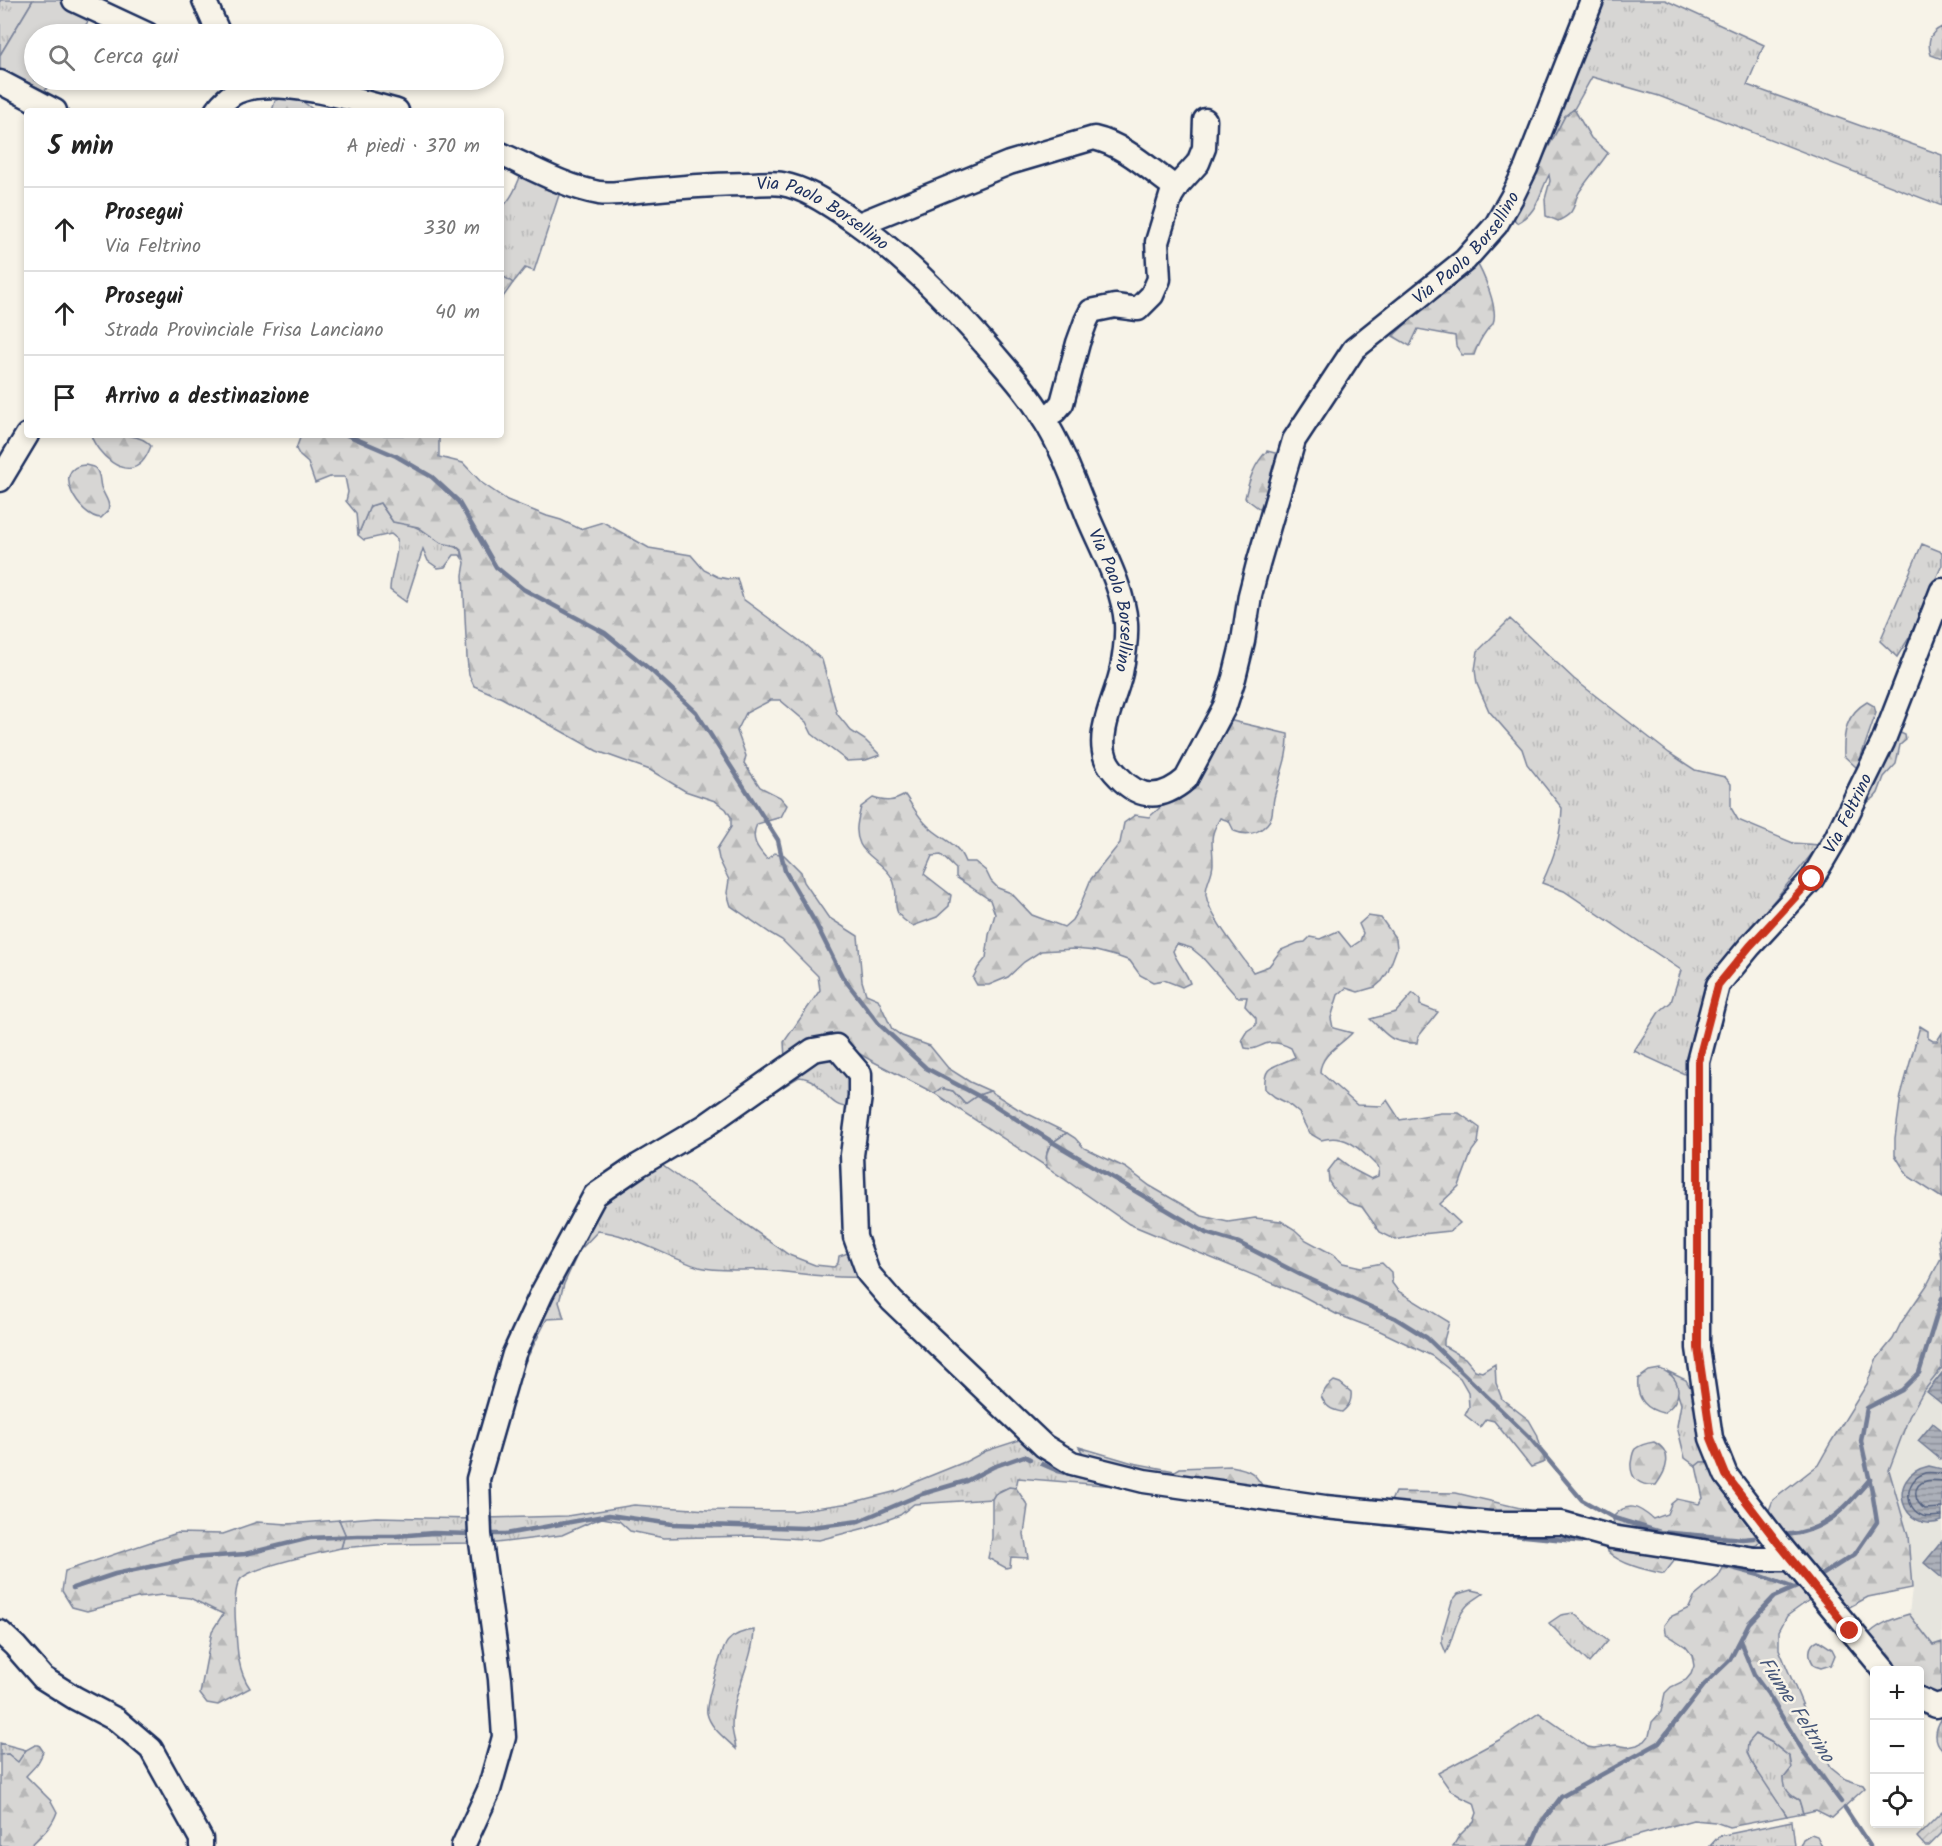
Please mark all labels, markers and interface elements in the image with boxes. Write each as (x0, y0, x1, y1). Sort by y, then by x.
search box (24, 24, 504, 90)
text: Cerca qui (93, 40, 179, 75)
icon: search (45, 41, 78, 74)
text: 5 min (48, 126, 114, 168)
text: A piedi · 370 m (346, 131, 480, 163)
street label: Via Paolo Borsellino (756, 170, 895, 259)
street label: Via Paolo Borsellino (1407, 187, 1528, 313)
text: Prosegui (105, 196, 183, 231)
icon: ahead (48, 213, 81, 246)
text: 330 m (423, 213, 480, 245)
text: Via Feltrino (105, 231, 201, 263)
text: Prosegui (105, 280, 183, 315)
icon: ahead (48, 297, 81, 330)
text: 40 m (435, 297, 480, 329)
text: Strada Provinciale Frisa Lanciano (105, 315, 384, 347)
text: Arrivo a destinazione (105, 380, 309, 415)
icon: arrive (48, 381, 81, 414)
street label: Via Paolo Borsellino (1079, 524, 1139, 674)
street label: Via Feltrino (1817, 769, 1881, 860)
route start (1798, 865, 1824, 891)
route end (1836, 1617, 1862, 1643)
water label: Fiume Feltrino (1749, 1651, 1843, 1771)
map controls (1870, 1666, 1924, 1828)
button: + (1870, 1666, 1924, 1720)
button: − (1870, 1720, 1924, 1774)
button: locate (1870, 1774, 1924, 1828)

